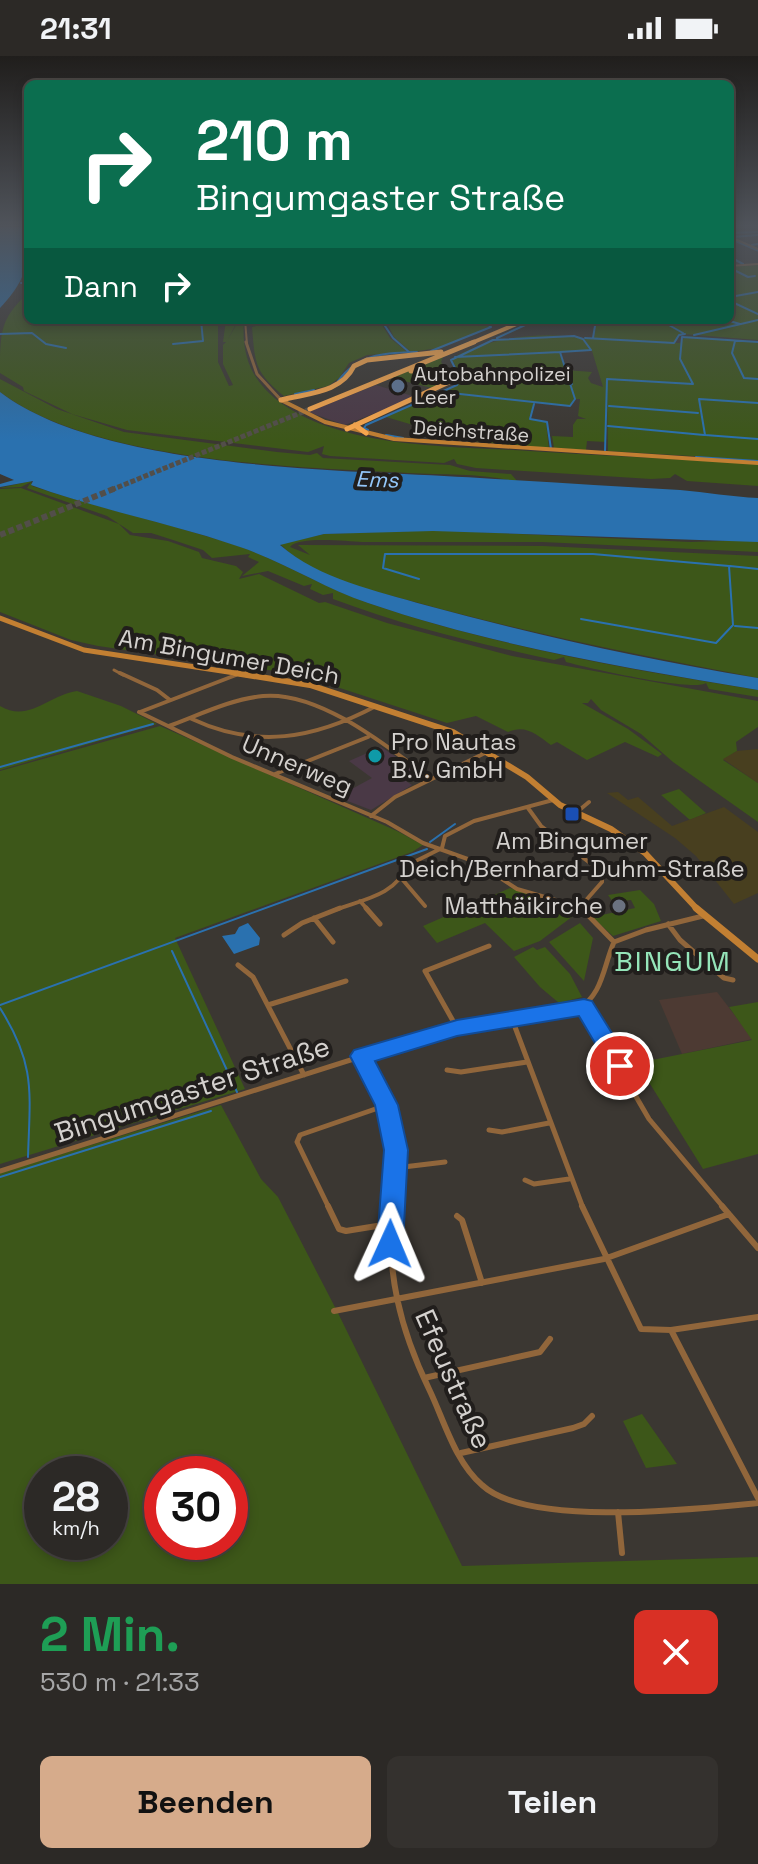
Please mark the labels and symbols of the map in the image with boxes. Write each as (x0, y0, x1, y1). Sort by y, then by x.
place label: Autobahnpolizei Leer (414, 361, 571, 410)
marker: Autobahnpolizei Leer (389, 377, 407, 395)
street label: Deichstraße (412, 414, 530, 448)
water label: Ems (355, 464, 400, 494)
street label: Am Bingumer Deich (116, 622, 342, 691)
place label: Pro Nautas B.V. GmbH (391, 726, 517, 785)
street label: Unnerweg (237, 727, 357, 802)
marker: Pro Nautas B.V. GmbH (366, 747, 384, 765)
marker: Am Bingumer Deich/Bernhard-Duhm-Straße (563, 805, 581, 823)
place label: Am Bingumer Deich/Bernhard-Duhm-Straße (399, 825, 745, 884)
place label: Matthäikirche (445, 890, 603, 921)
marker: Matthäikirche (610, 897, 628, 915)
district label: BINGUM (614, 943, 732, 979)
street label: Bingumgaster Straße (50, 1028, 334, 1150)
pin (586, 1032, 654, 1100)
position arrow (348, 1202, 432, 1286)
street label: Efeustraße (407, 1304, 501, 1454)
speed limit sign: 30 (144, 1456, 248, 1560)

